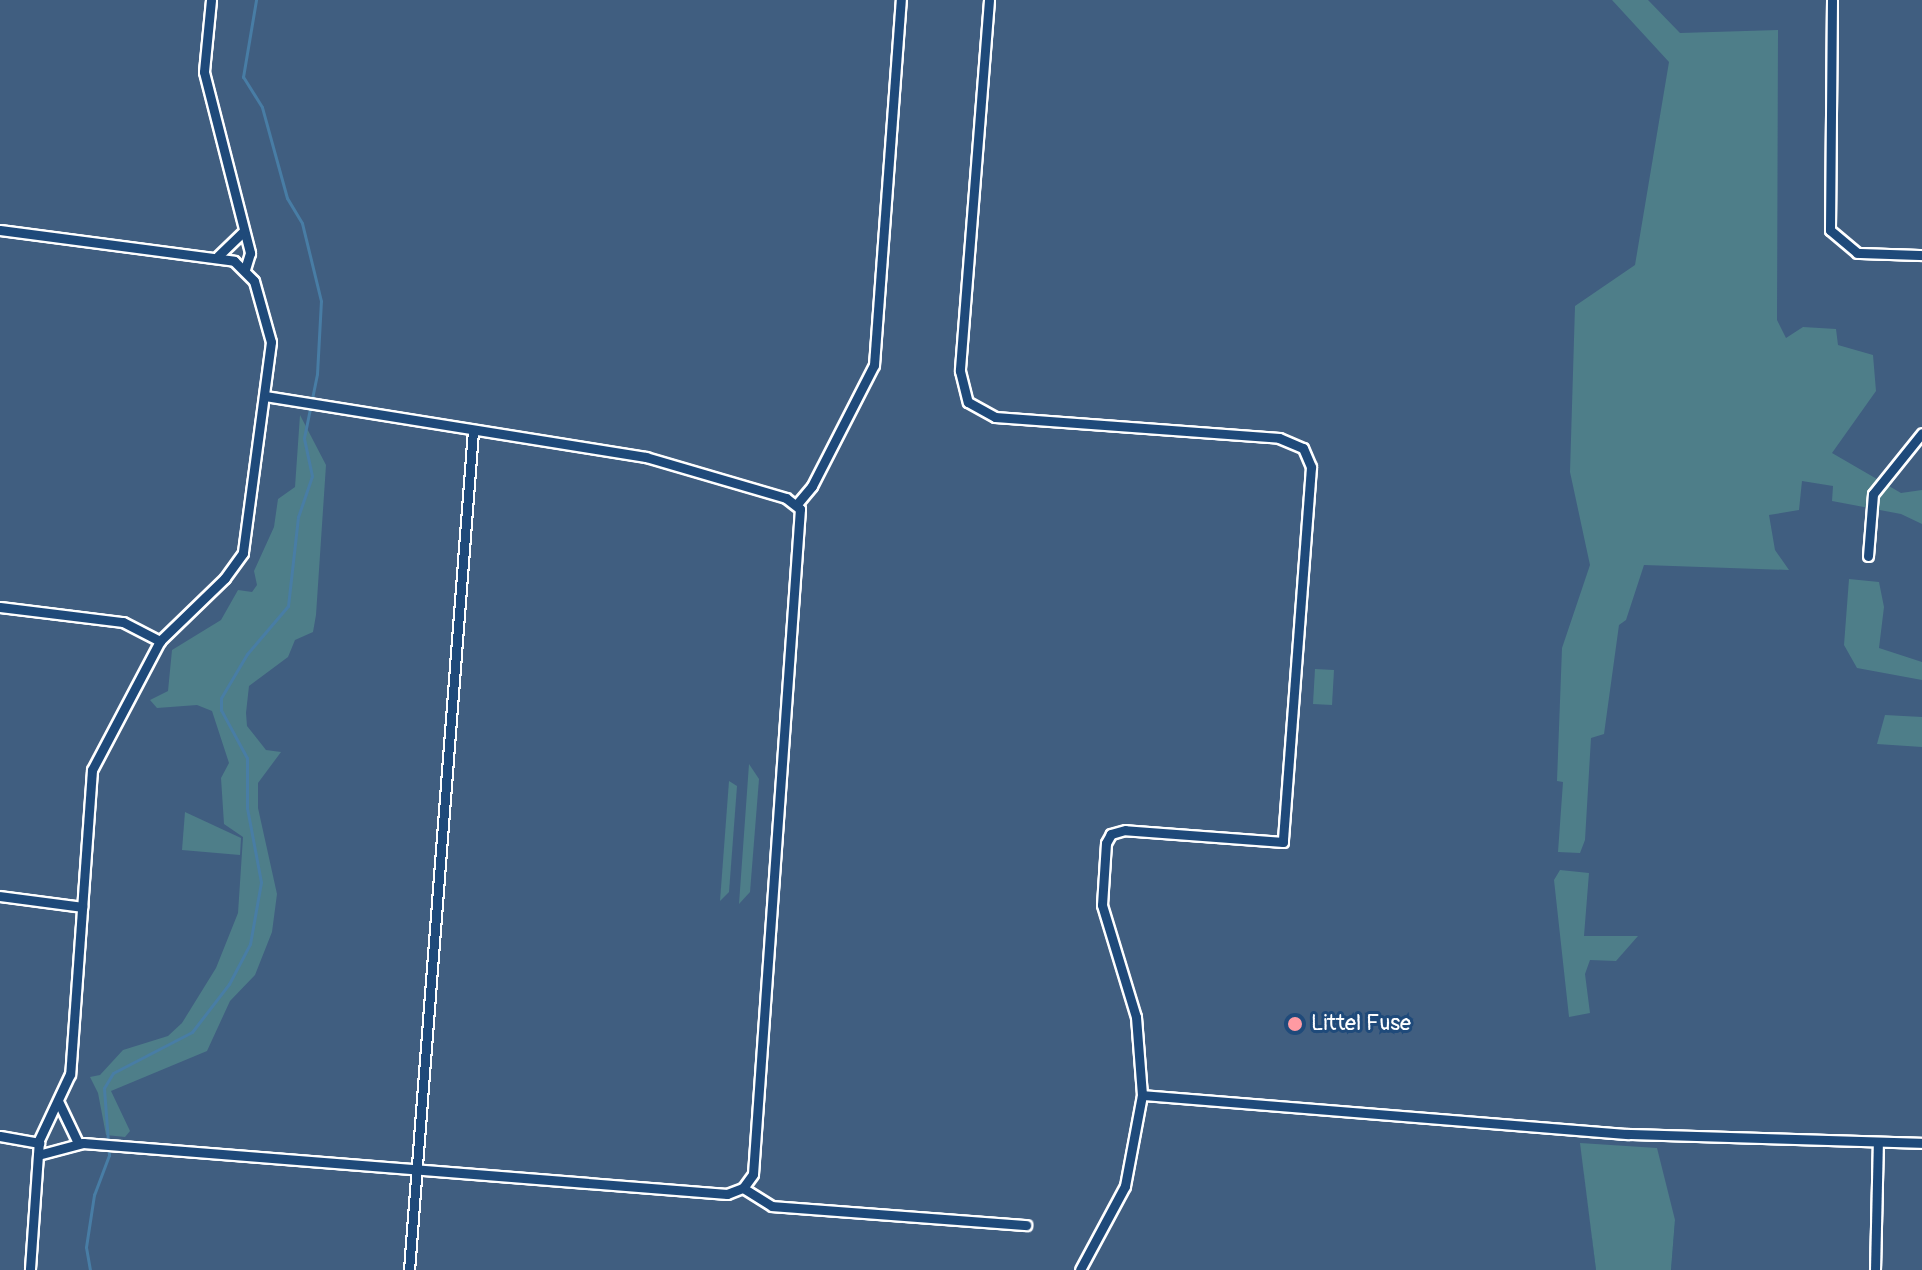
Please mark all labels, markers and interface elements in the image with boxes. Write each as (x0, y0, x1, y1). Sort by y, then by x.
place label: Littel Fuse (1311, 1011, 1411, 1037)
marker: Littel Fuse (1286, 1015, 1304, 1033)

